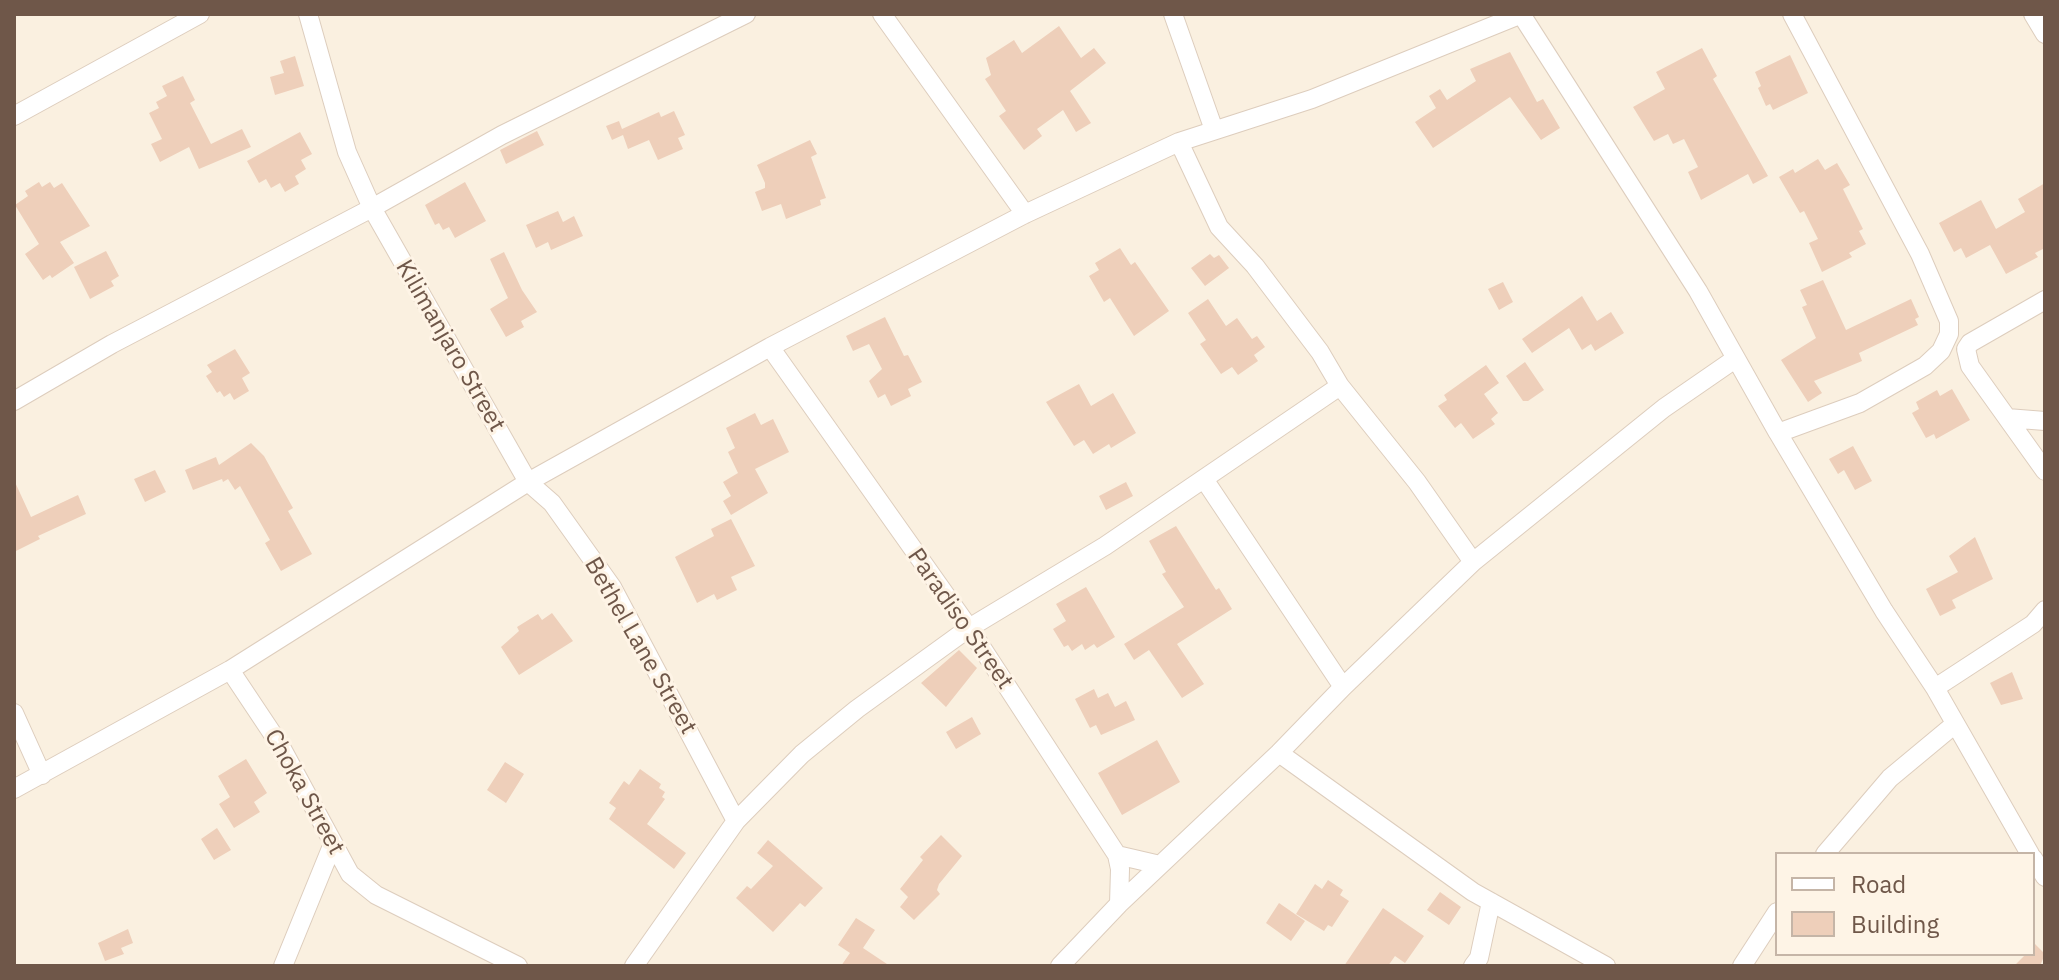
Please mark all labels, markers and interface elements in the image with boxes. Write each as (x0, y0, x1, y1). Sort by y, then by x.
street label: Kilimanjaro Street (389, 255, 511, 437)
street label: Paradiso Street (901, 543, 1019, 695)
street label: Bethel Lane Street (578, 552, 702, 740)
street label: Choka Street (258, 724, 350, 860)
legend (1775, 852, 2035, 956)
text: Road (1851, 868, 1906, 900)
text: Building (1851, 908, 1939, 940)

